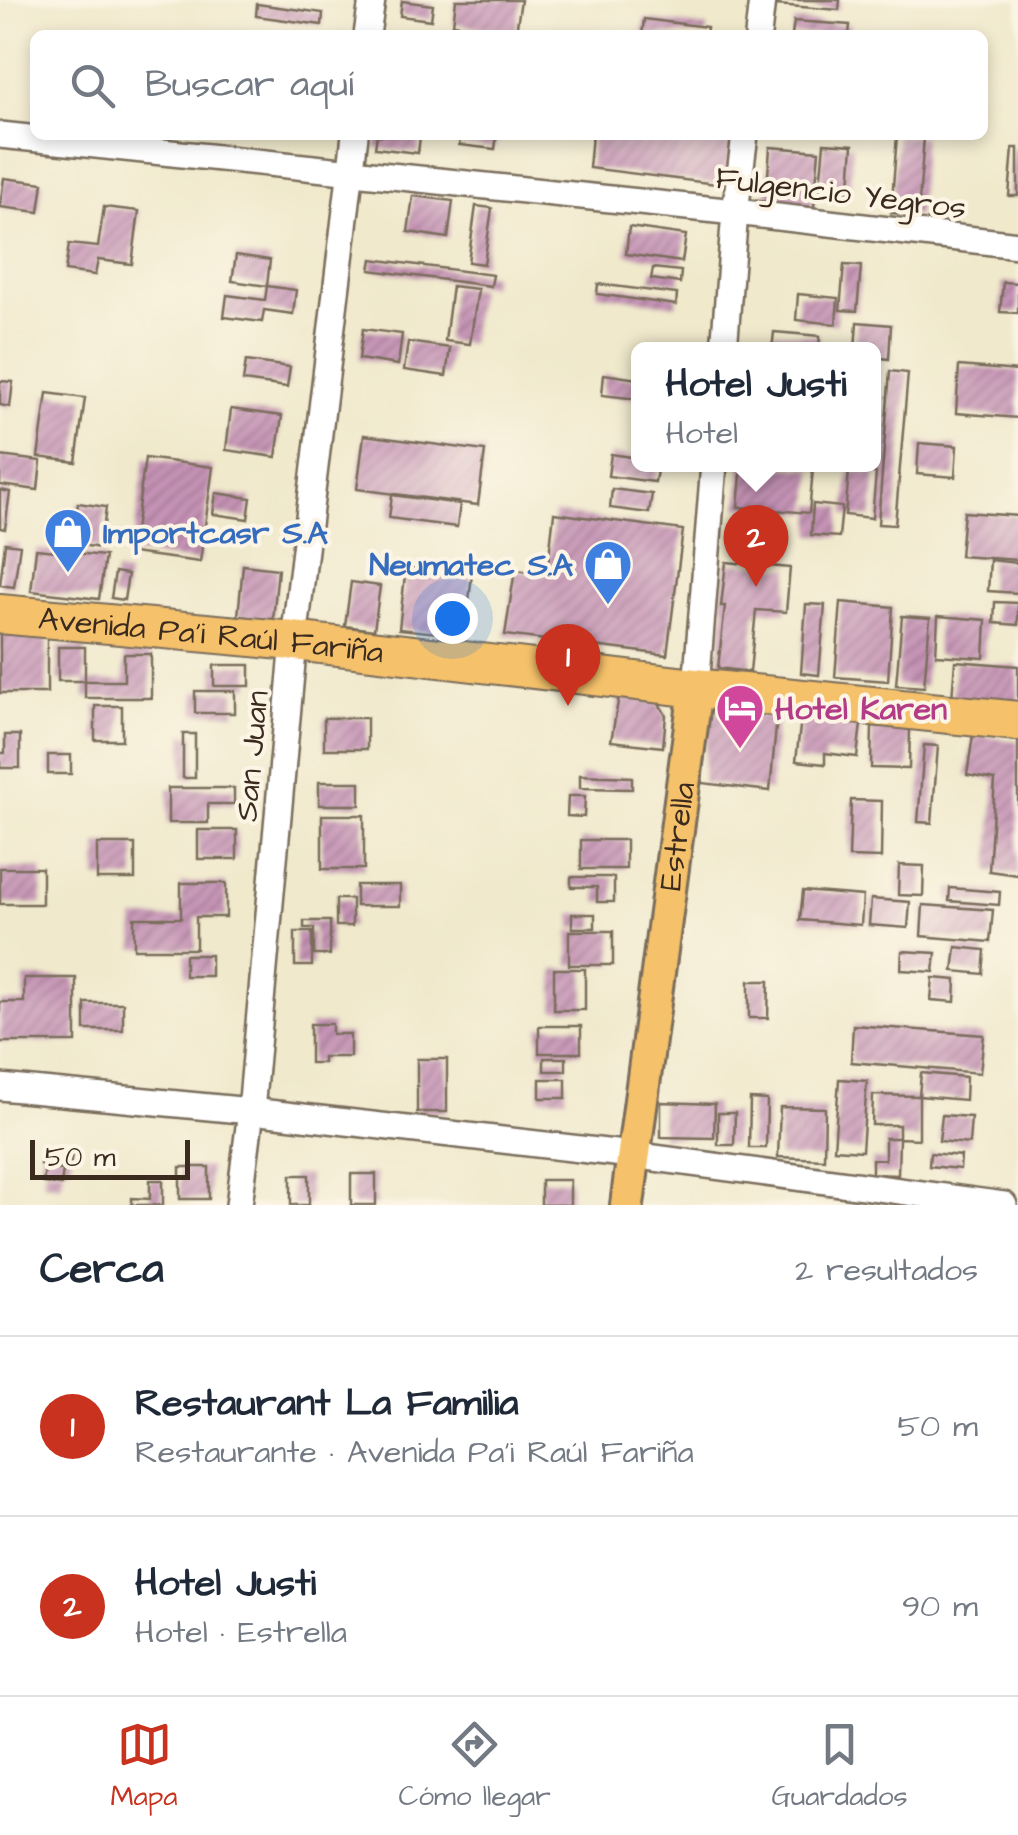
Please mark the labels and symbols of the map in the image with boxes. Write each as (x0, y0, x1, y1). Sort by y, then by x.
street label: Fulgencio Yegros (713, 156, 969, 231)
pin: 2 (724, 504, 788, 587)
shop icon: Importcasr S.A (42, 506, 94, 574)
place label: Importcasr S.A (103, 511, 328, 556)
shop icon: Neumatec S.A (582, 538, 634, 606)
place label: Neumatec S.A (369, 543, 574, 588)
your location (427, 593, 478, 644)
street label: Avenida Pa'i Raúl Fariña (36, 597, 386, 675)
pin: 1 (536, 624, 600, 706)
hotel icon: Hotel Karen (714, 682, 766, 750)
place label: Hotel Karen (775, 687, 947, 732)
street label: San Juan (224, 689, 281, 823)
street label: Estrella (648, 779, 707, 894)
scale bar (30, 1135, 190, 1180)

